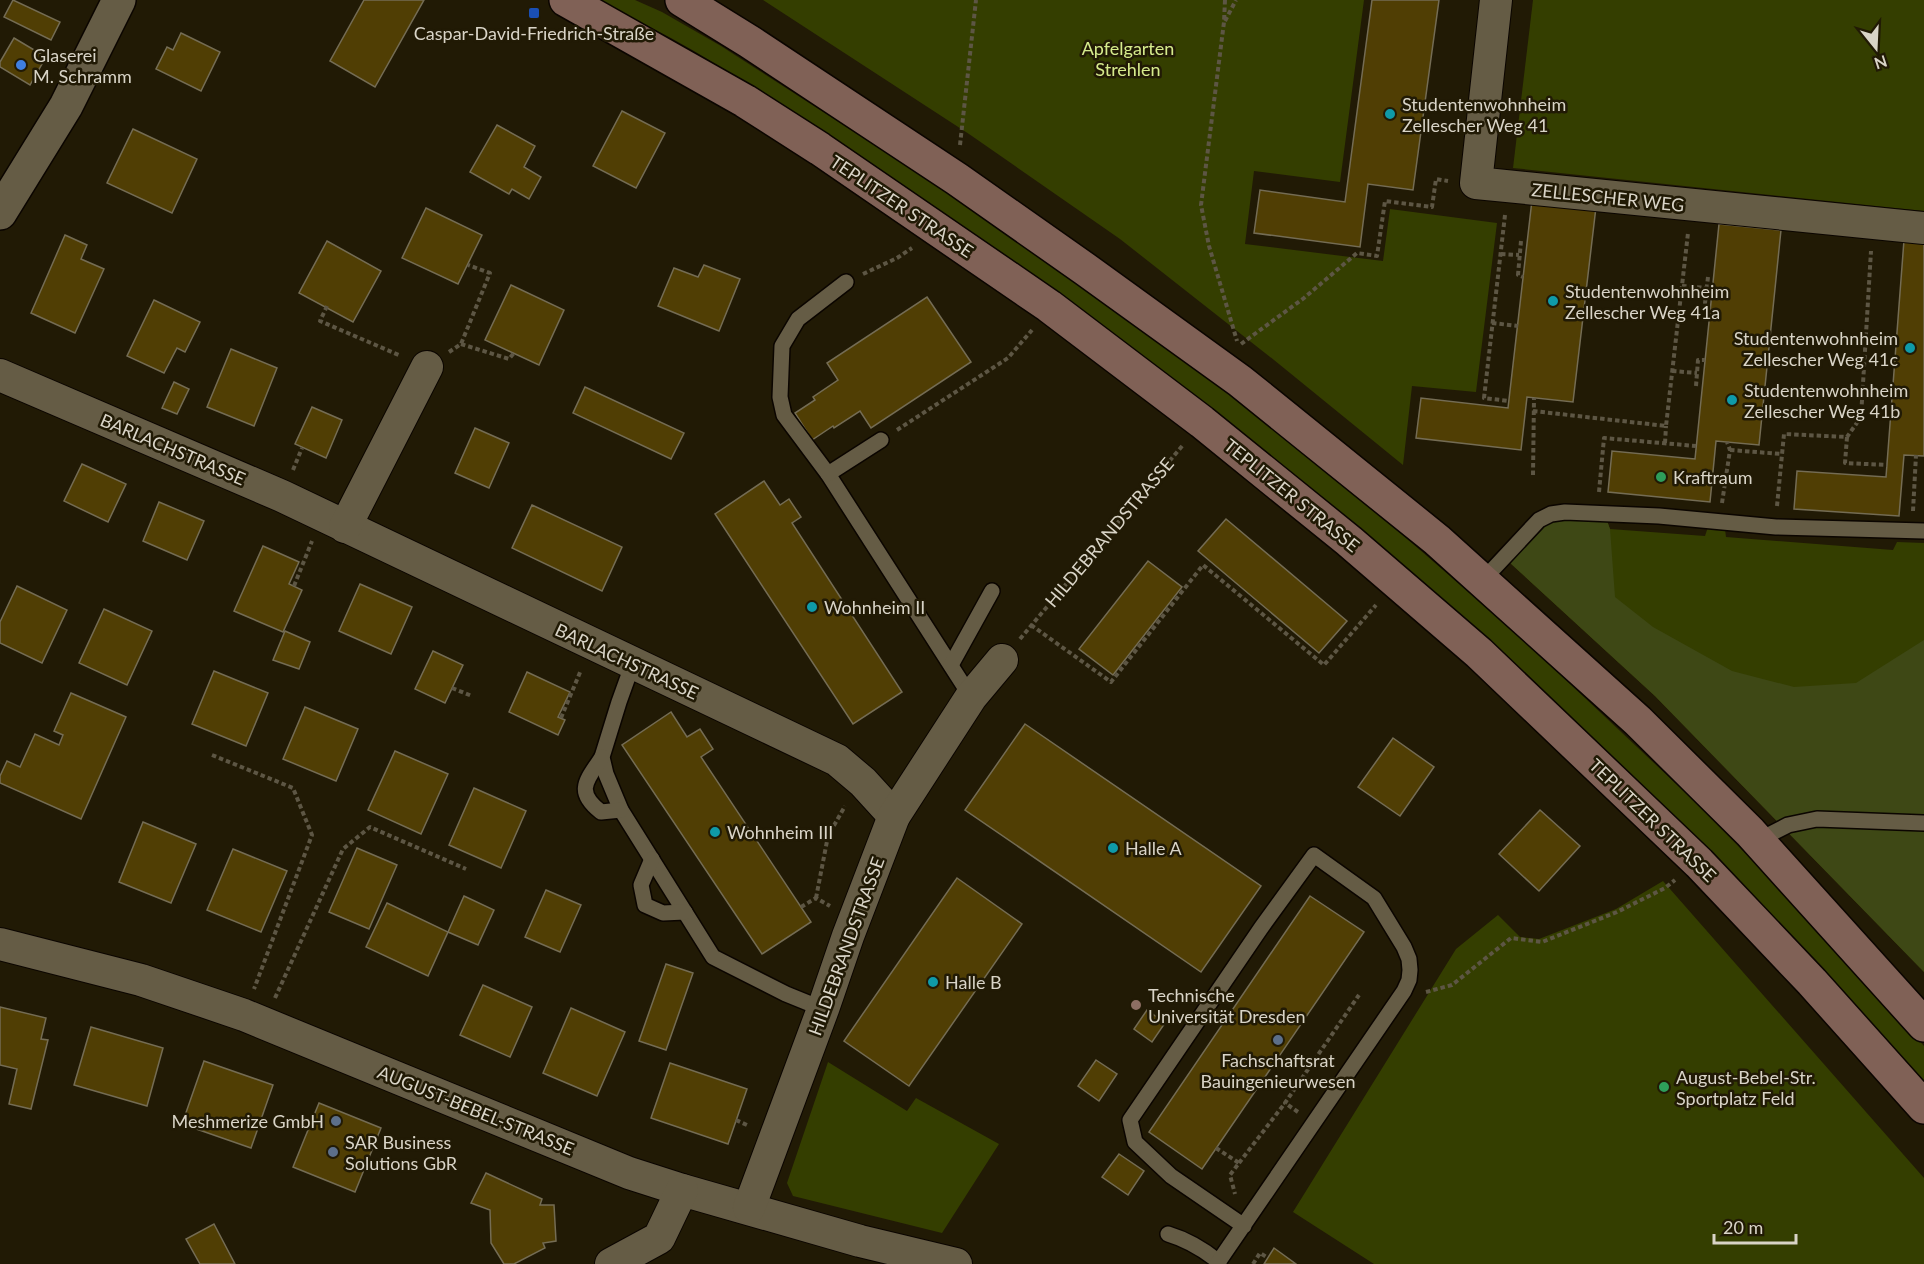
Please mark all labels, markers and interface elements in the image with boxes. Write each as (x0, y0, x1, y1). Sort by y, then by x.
marker: Caspar-David-Friedrich-Straße (527, 6, 541, 20)
north arrow (1846, 18, 1906, 78)
place label: Caspar-David-Friedrich-Straße (414, 22, 654, 44)
park label: Apfelgarten Strehlen (1082, 37, 1174, 80)
place label: Glaserei M. Schramm (33, 44, 132, 87)
text: N (1872, 52, 1890, 74)
marker: Glaserei M. Schramm (14, 58, 28, 72)
place label: Studentenwohnheim Zellescher Weg 41 (1402, 93, 1566, 136)
marker: Studentenwohnheim Zellescher Weg 41 (1383, 107, 1397, 121)
street label: TEPLITZER STRASSE (826, 150, 978, 262)
street label: ZELLESCHER WEG (1530, 178, 1686, 216)
place label: Studentenwohnheim Zellescher Weg 41a (1565, 280, 1729, 323)
marker: Studentenwohnheim Zellescher Weg 41a (1546, 294, 1560, 308)
place label: Studentenwohnheim Zellescher Weg 41c (1734, 327, 1898, 370)
marker: Studentenwohnheim Zellescher Weg 41c (1903, 341, 1917, 355)
place label: Studentenwohnheim Zellescher Weg 41b (1744, 379, 1908, 422)
marker: Studentenwohnheim Zellescher Weg 41b (1725, 393, 1739, 407)
street label: BARLACHSTRASSE (97, 408, 249, 490)
street label: TEPLITZER STRASSE (1220, 434, 1364, 556)
street label: HILDEBRANDSTRASSE (1040, 453, 1178, 611)
place label: Kraftraum (1673, 466, 1753, 488)
marker: Kraftraum (1654, 470, 1668, 484)
place label: Wohnheim II (824, 596, 925, 618)
marker: Wohnheim II (805, 600, 819, 614)
street label: BARLACHSTRASSE (552, 618, 702, 704)
street label: TEPLITZER STRASSE (1585, 754, 1721, 886)
place label: Wohnheim III (727, 821, 833, 843)
marker: Wohnheim III (708, 825, 722, 839)
place label: Halle A (1125, 837, 1182, 859)
marker: Halle A (1106, 841, 1120, 855)
street label: HILDEBRANDSTRASSE (803, 854, 889, 1038)
place label: Halle B (945, 971, 1002, 993)
marker: Halle B (926, 975, 940, 989)
place label: Technische Universität Dresden (1148, 984, 1305, 1027)
marker: Technische Universität Dresden (1129, 998, 1143, 1012)
marker: Fachschaftsrat Bauingenieurwesen (1271, 1033, 1285, 1047)
place label: Fachschaftsrat Bauingenieurwesen (1201, 1049, 1355, 1092)
street label: AUGUST-BEBEL-STRASSE (375, 1060, 577, 1160)
place label: August-Bebel-Str. Sportplatz Feld (1676, 1066, 1816, 1109)
marker: August-Bebel-Str. Sportplatz Feld (1657, 1080, 1671, 1094)
place label: Meshmerize GmbH (172, 1110, 324, 1132)
marker: Meshmerize GmbH (329, 1114, 343, 1128)
place label: SAR Business Solutions GbR (345, 1131, 458, 1174)
marker: SAR Business Solutions GbR (326, 1145, 340, 1159)
scale bar (1714, 1207, 1796, 1245)
text: 20 m (1723, 1216, 1763, 1238)

